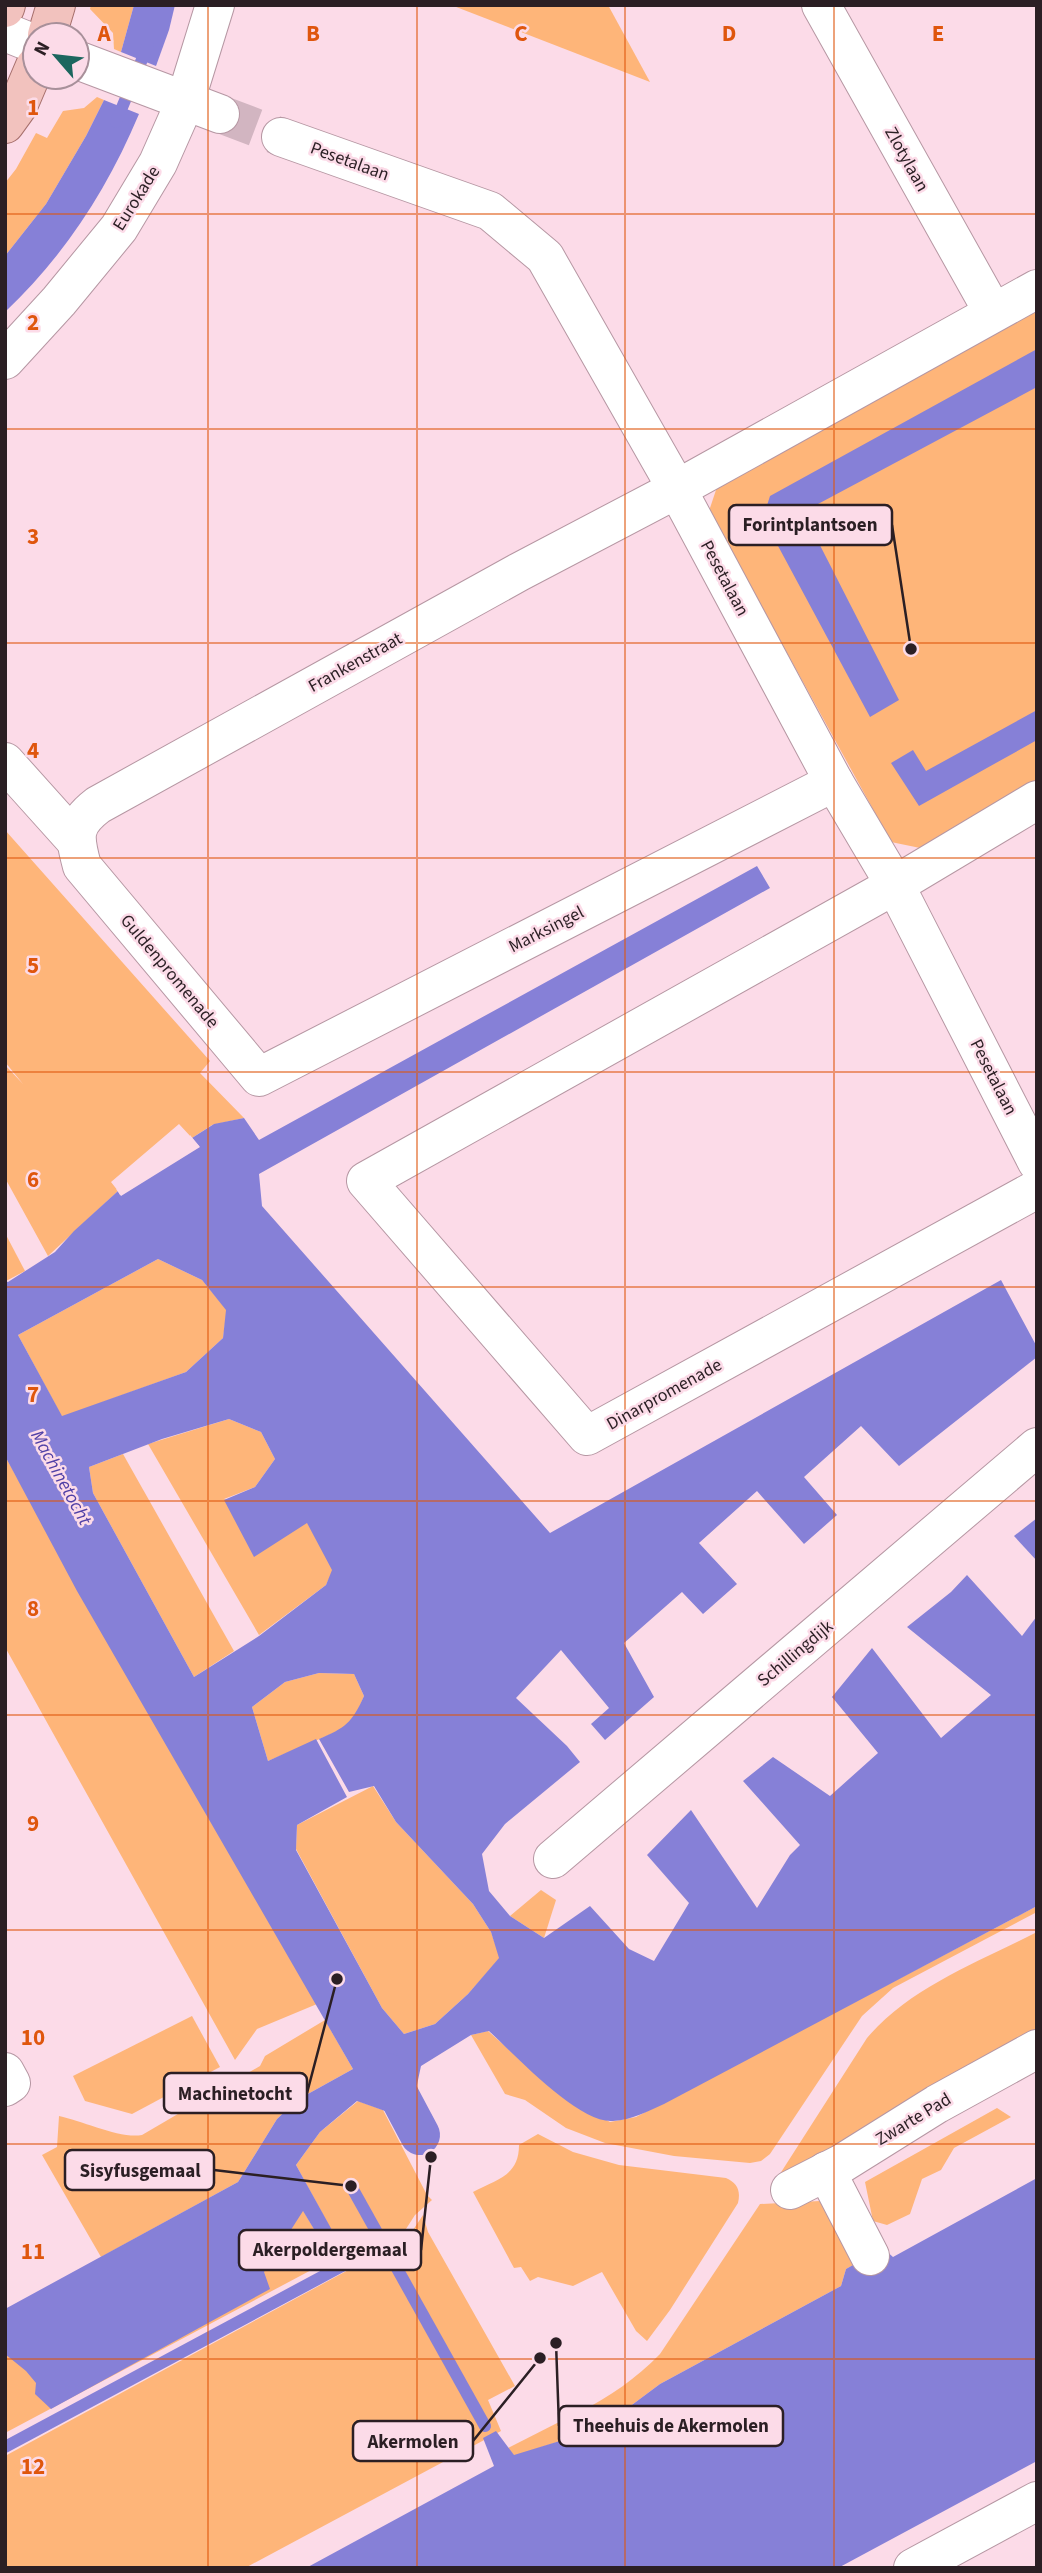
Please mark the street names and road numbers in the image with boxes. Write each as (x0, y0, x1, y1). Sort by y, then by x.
street label: Zlotylaan (878, 122, 935, 196)
street label: Pesetalaan (307, 136, 393, 187)
street label: Eurokade (107, 161, 166, 235)
street label: Pesetalaan (694, 536, 755, 620)
street label: Frankenstraat (304, 626, 407, 699)
street label: Marksingel (504, 900, 588, 959)
street label: Guldenpromenade (114, 909, 225, 1034)
street label: Pesetalaan (964, 1035, 1023, 1120)
street label: Dinarpromenade (602, 1352, 726, 1436)
street label: Schillingdijk (752, 1614, 839, 1693)
street label: Zwarte Pad (871, 2087, 956, 2152)

